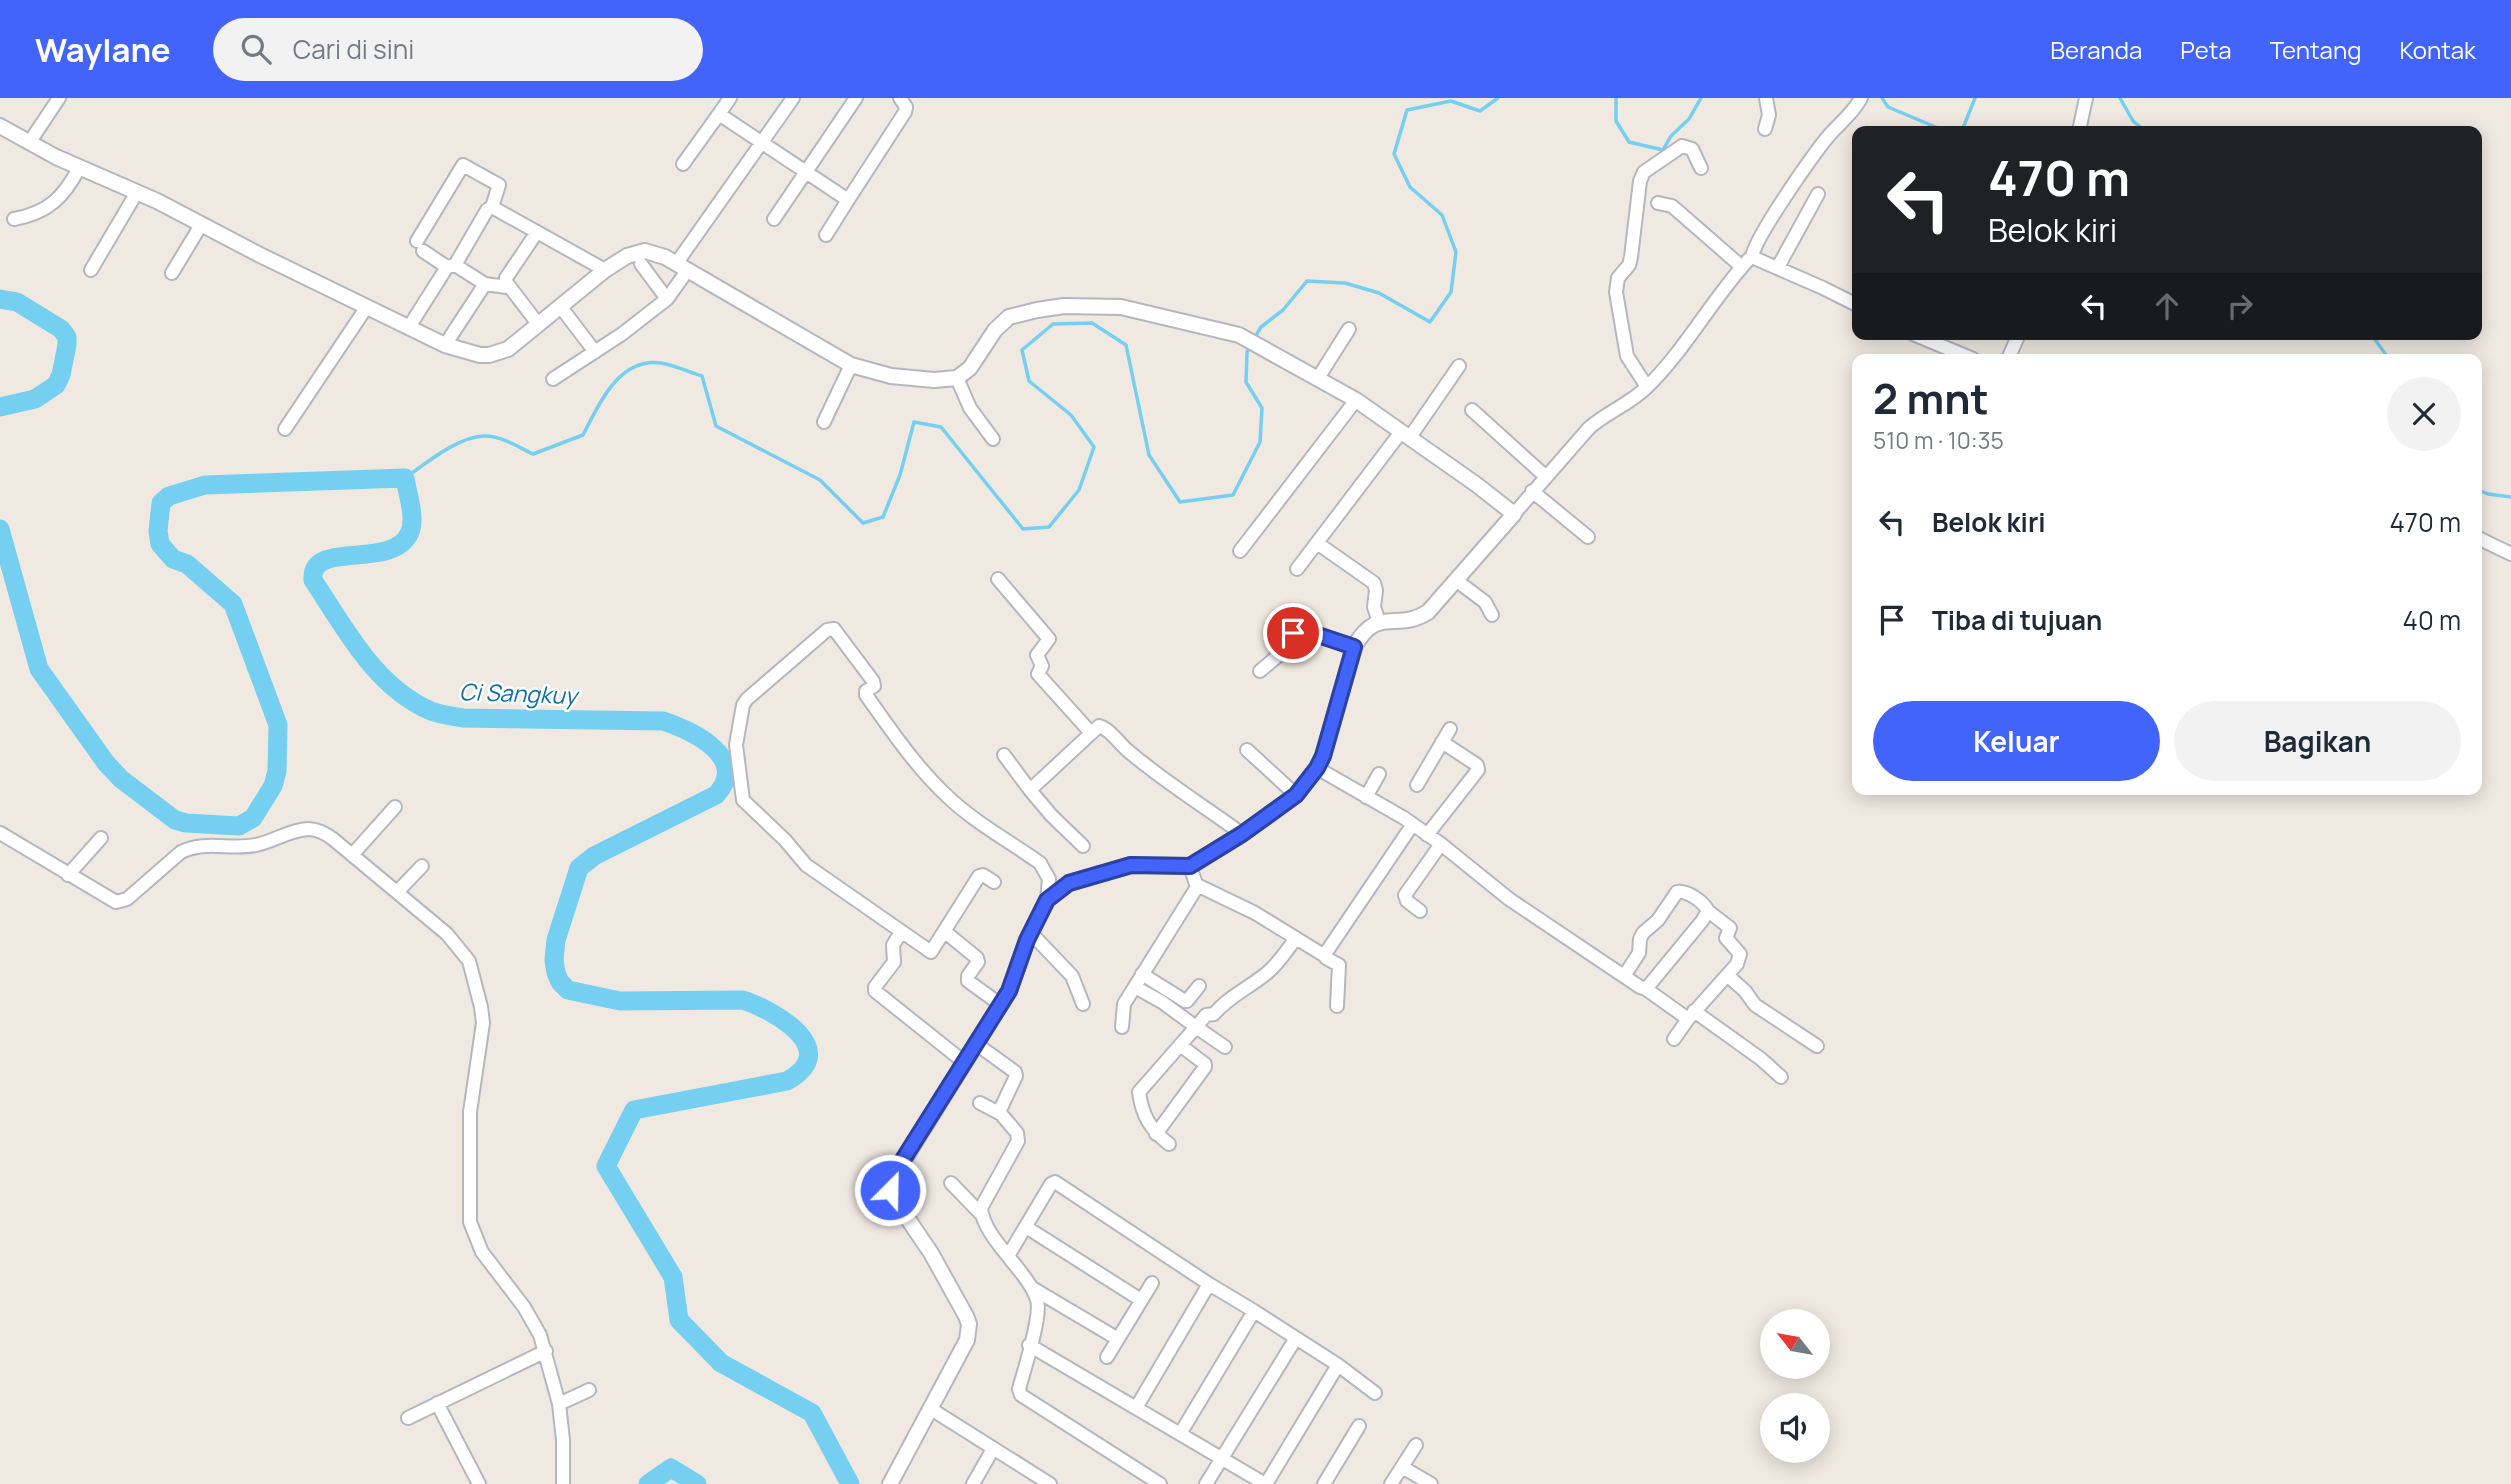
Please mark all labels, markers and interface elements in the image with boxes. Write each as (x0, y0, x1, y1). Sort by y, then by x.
search box (213, 18, 703, 81)
text: Waylane (35, 27, 171, 72)
icon: search (237, 30, 275, 68)
text: Cari di sini (293, 31, 414, 67)
text: Beranda (2050, 33, 2142, 66)
text: Peta (2180, 33, 2232, 66)
text: Tentang (2270, 33, 2361, 66)
text: Kontak (2399, 33, 2476, 66)
text: 470 m (1988, 144, 2130, 211)
icon: left (1873, 154, 1964, 245)
text: Belok kiri (1988, 208, 2117, 252)
icon: left (2075, 287, 2113, 325)
icon: ahead (2148, 287, 2186, 325)
icon: right (2221, 287, 2259, 325)
text: 2 mnt (1873, 369, 1989, 427)
button: close (2387, 377, 2461, 451)
text: 510 m · 10:35 (1873, 424, 2004, 456)
icon: left (1873, 503, 1911, 541)
text: Belok kiri (1932, 504, 2046, 540)
text: 470 m (2390, 504, 2461, 540)
icon: arrive (1873, 601, 1911, 639)
text: Tiba di tujuan (1932, 602, 2102, 638)
text: 40 m (2403, 602, 2461, 638)
pin (1263, 603, 1323, 663)
icon: arrive (1274, 614, 1312, 652)
water label: Ci Sangkuy (459, 675, 580, 711)
button: Keluar (1873, 701, 2160, 781)
button: Bagikan (2174, 701, 2461, 781)
position arrow (853, 1153, 927, 1227)
north arrow (1760, 1309, 1830, 1379)
map controls (1760, 1309, 1830, 1463)
button: sound (1760, 1393, 1830, 1463)

